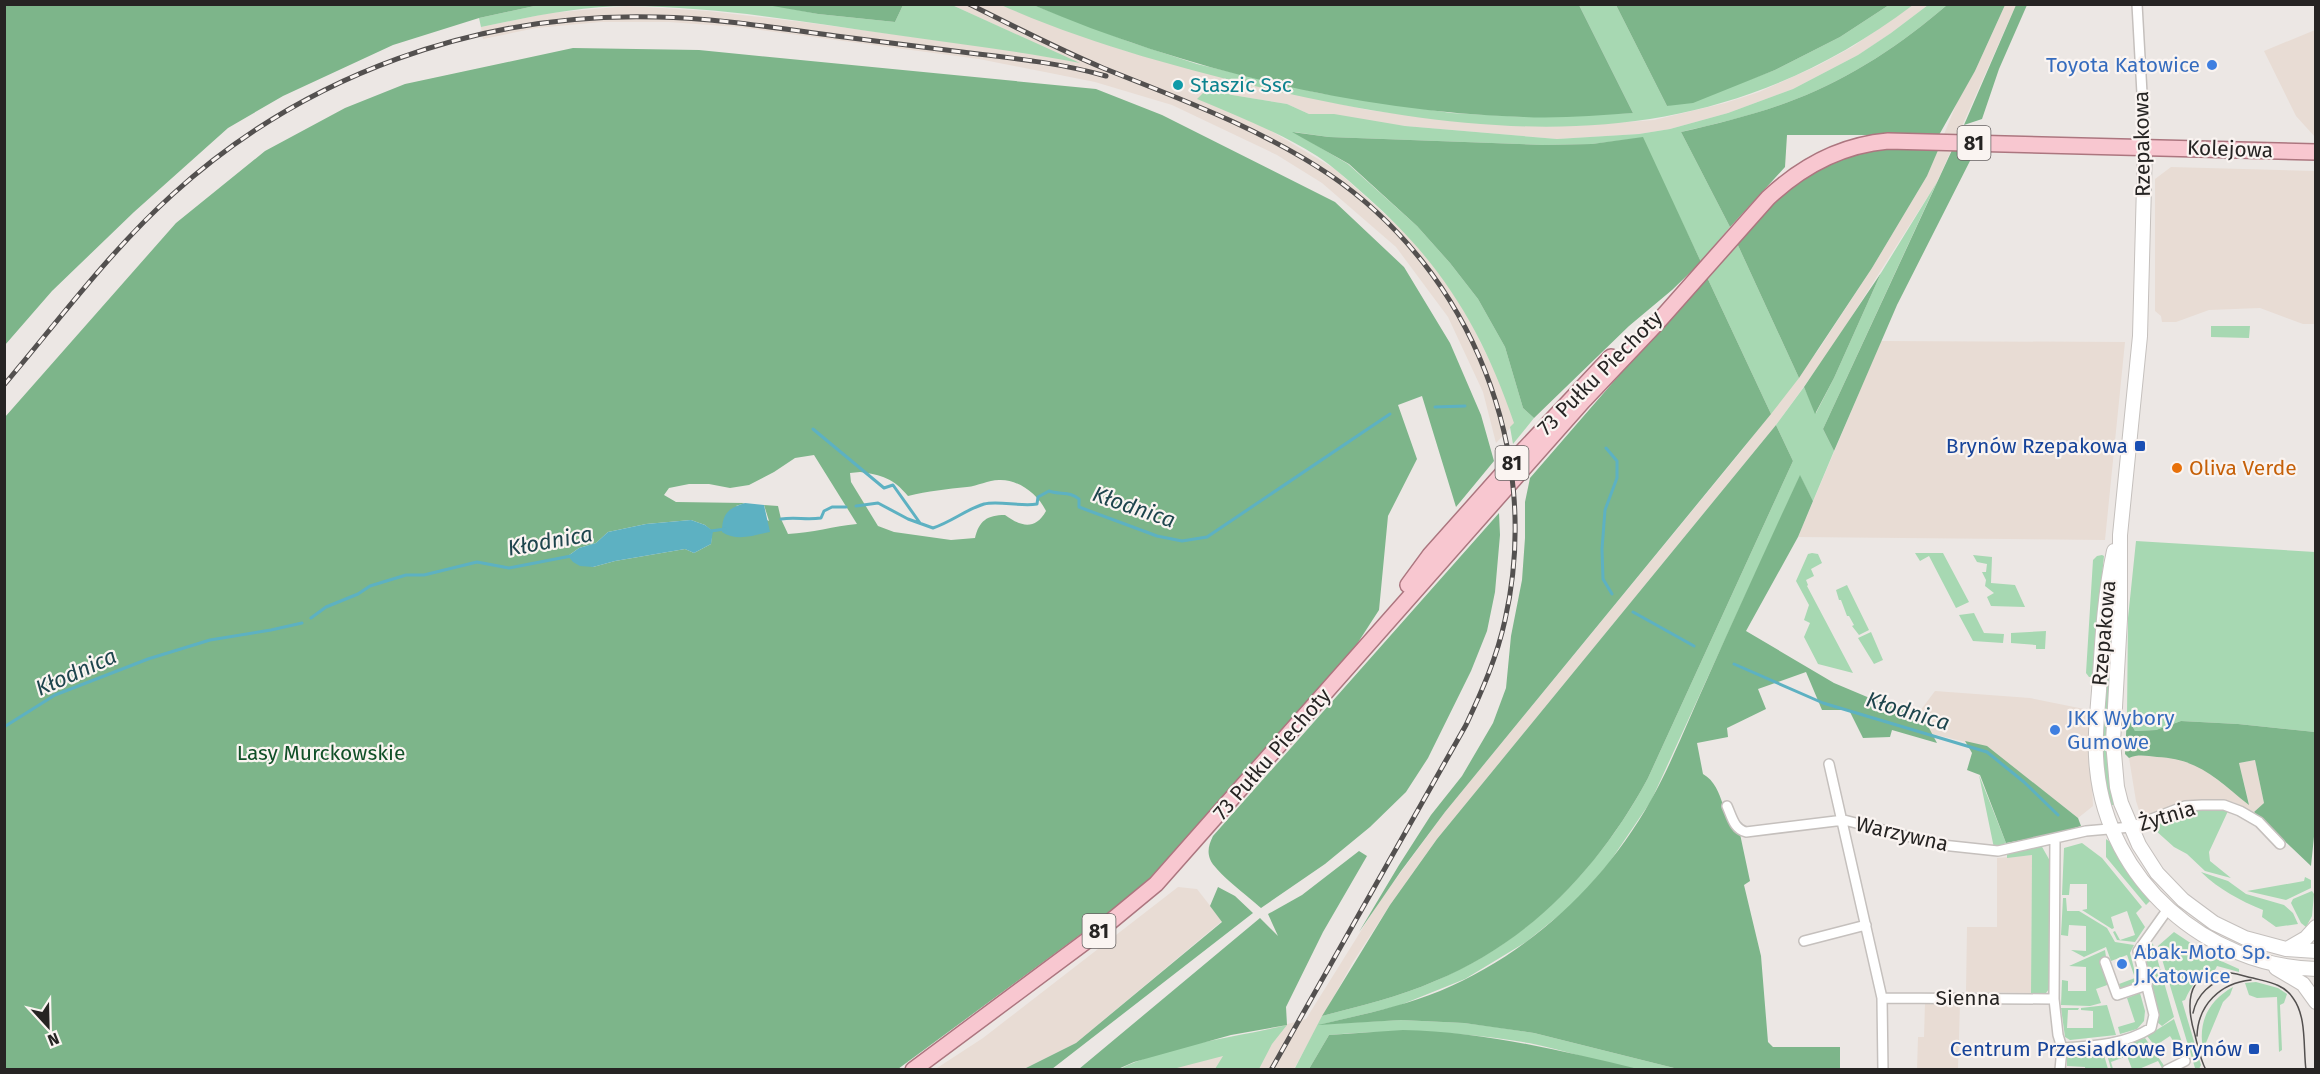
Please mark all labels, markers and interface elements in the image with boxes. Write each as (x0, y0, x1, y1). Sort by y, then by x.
place label: Toyota Katowice (2046, 52, 2200, 78)
marker: Toyota Katowice (2205, 58, 2219, 72)
place label: Staszic Ssc (1190, 72, 1292, 98)
marker: Staszic Ssc (1171, 78, 1185, 92)
street label: Rzepakowa (2128, 91, 2156, 197)
road number: 81 (1958, 126, 1990, 160)
street label: Kolejowa (2186, 135, 2274, 163)
street label: 73 Pułku Piechoty (1532, 305, 1668, 441)
place label: Brynów Rzepakowa (1946, 433, 2128, 459)
marker: Brynów Rzepakowa (2133, 439, 2147, 453)
road number: 81 (1496, 446, 1528, 480)
place label: Oliva Verde (2189, 455, 2297, 481)
marker: Oliva Verde (2170, 461, 2184, 475)
water label: Kłodnica (1089, 480, 1179, 534)
water label: Kłodnica (505, 520, 595, 562)
street label: Rzepakowa (2086, 579, 2122, 687)
water label: Kłodnica (31, 642, 121, 702)
street label: 73 Pułku Piechoty (1208, 682, 1337, 825)
water label: Kłodnica (1863, 686, 1953, 736)
place label: JKK Wybory Gumowe (2067, 705, 2175, 755)
marker: JKK Wybory Gumowe (2048, 723, 2062, 737)
park label: Lasy Murckowskie (237, 740, 405, 766)
street label: Żytnia (2135, 795, 2199, 837)
street label: Warzywna (1853, 811, 1951, 857)
road number: 81 (1082, 914, 1116, 948)
place label: Abak-Moto Sp. J.Katowice (2134, 939, 2271, 989)
marker: Abak-Moto Sp. J.Katowice (2115, 957, 2129, 971)
street label: Sienna (1936, 985, 2000, 1011)
north arrow (18, 996, 78, 1056)
text: N (45, 1029, 62, 1050)
place label: Centrum Przesiadkowe Brynów (1950, 1036, 2242, 1062)
marker: Centrum Przesiadkowe Brynów (2247, 1042, 2261, 1056)

